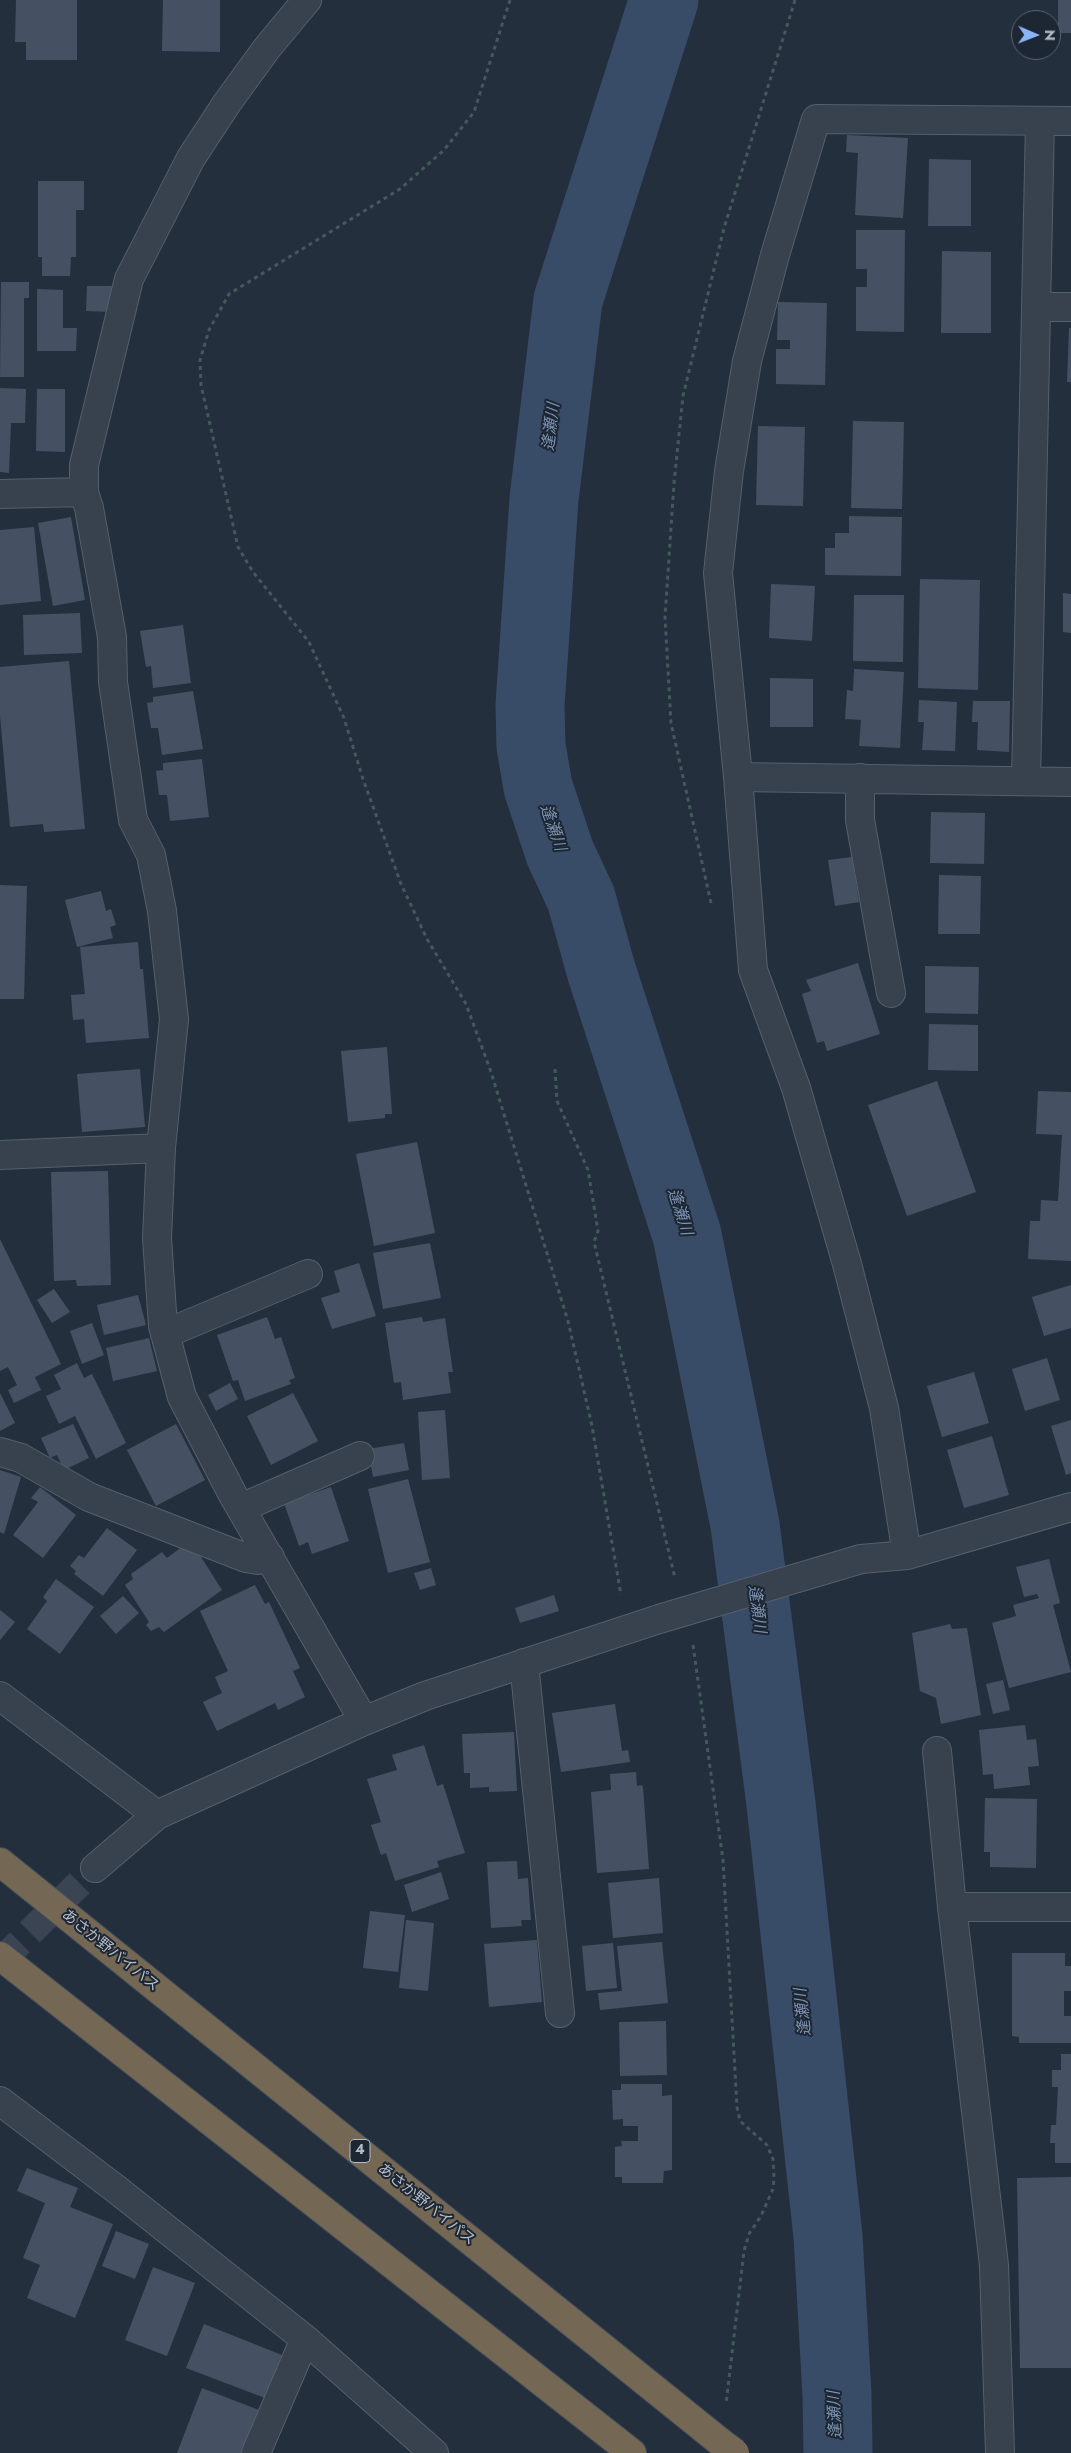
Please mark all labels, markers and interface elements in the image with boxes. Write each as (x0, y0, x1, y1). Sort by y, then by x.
north arrow (1011, 10, 1061, 60)
text: N (1040, 30, 1060, 41)
water label: 逢瀬川 (540, 402, 564, 452)
water label: 逢瀬川 (535, 802, 569, 854)
water label: 逢瀬川 (663, 1186, 695, 1238)
water label: 逢瀬川 (744, 1584, 768, 1634)
street label: あさか野バイパス (58, 1906, 162, 1996)
water label: 逢瀬川 (792, 1987, 816, 2037)
road number: 4 (350, 2140, 370, 2162)
street label: あさか野バイパス (374, 2160, 478, 2250)
water label: 逢瀬川 (825, 2391, 847, 2439)

